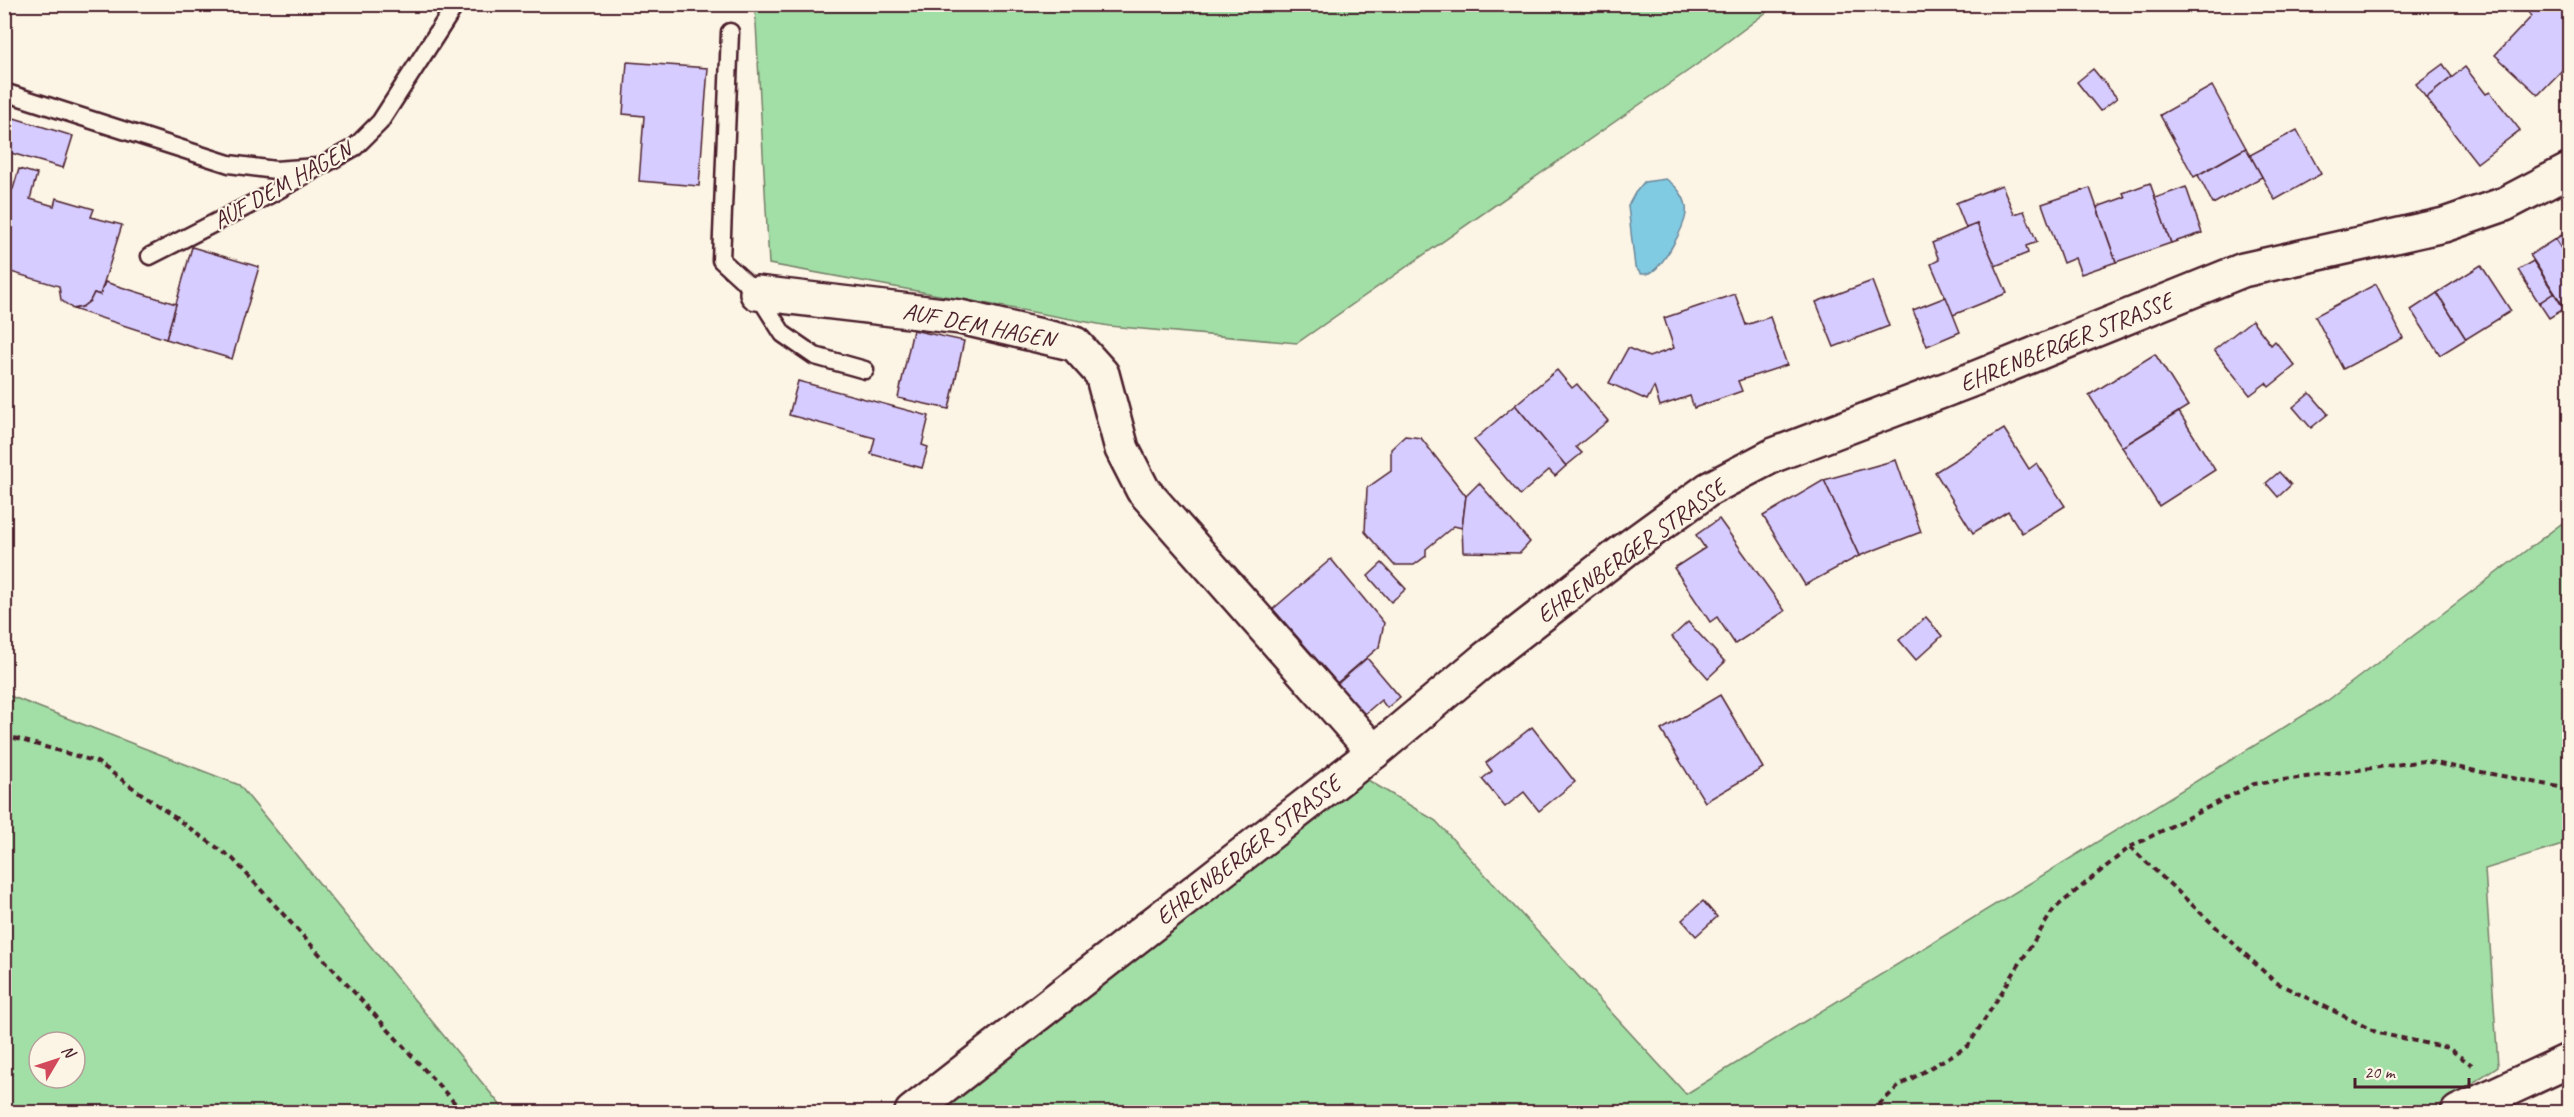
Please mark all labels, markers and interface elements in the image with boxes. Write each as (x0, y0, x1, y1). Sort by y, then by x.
street label: AUF DEM HAGEN (207, 133, 359, 235)
street label: EHRENBERGER STRASSE (1955, 285, 2179, 398)
street label: AUF DEM HAGEN (901, 296, 1061, 355)
street label: EHRENBERGER STRASSE (1530, 471, 1734, 630)
street label: EHRENBERGER STRASSE (1149, 767, 1349, 932)
north arrow (27, 1030, 87, 1090)
text: N (57, 1041, 81, 1064)
scale bar (2355, 1051, 2469, 1089)
text: 20 m (2364, 1061, 2397, 1083)

